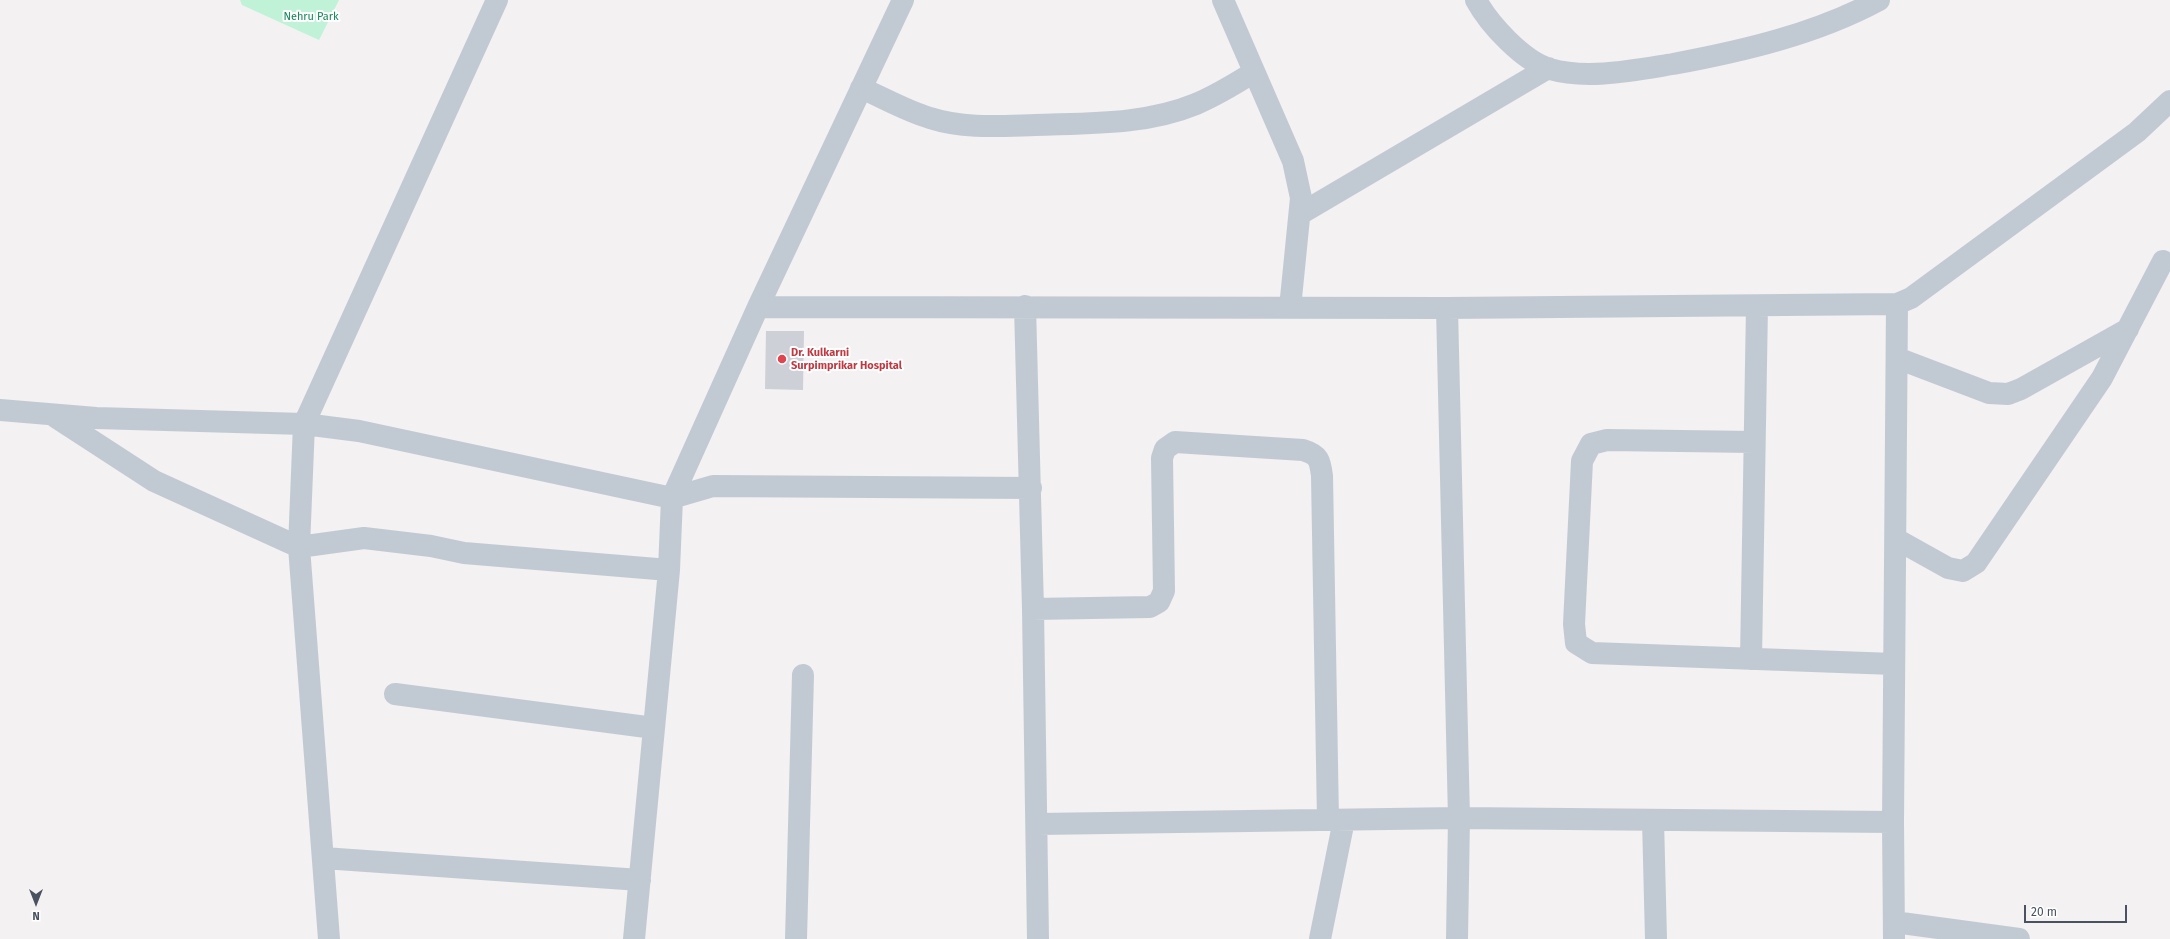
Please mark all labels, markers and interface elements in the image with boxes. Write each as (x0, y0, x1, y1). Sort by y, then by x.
park label: Nehru Park (283, 10, 339, 24)
place label: Dr. Kulkarni Surpimprikar Hospital (791, 346, 902, 372)
marker: Dr. Kulkarni Surpimprikar Hospital (776, 353, 788, 365)
north arrow (16, 883, 56, 923)
scale bar (2026, 897, 2129, 923)
text: 20 m (2031, 905, 2057, 919)
text: N (32, 909, 40, 922)

